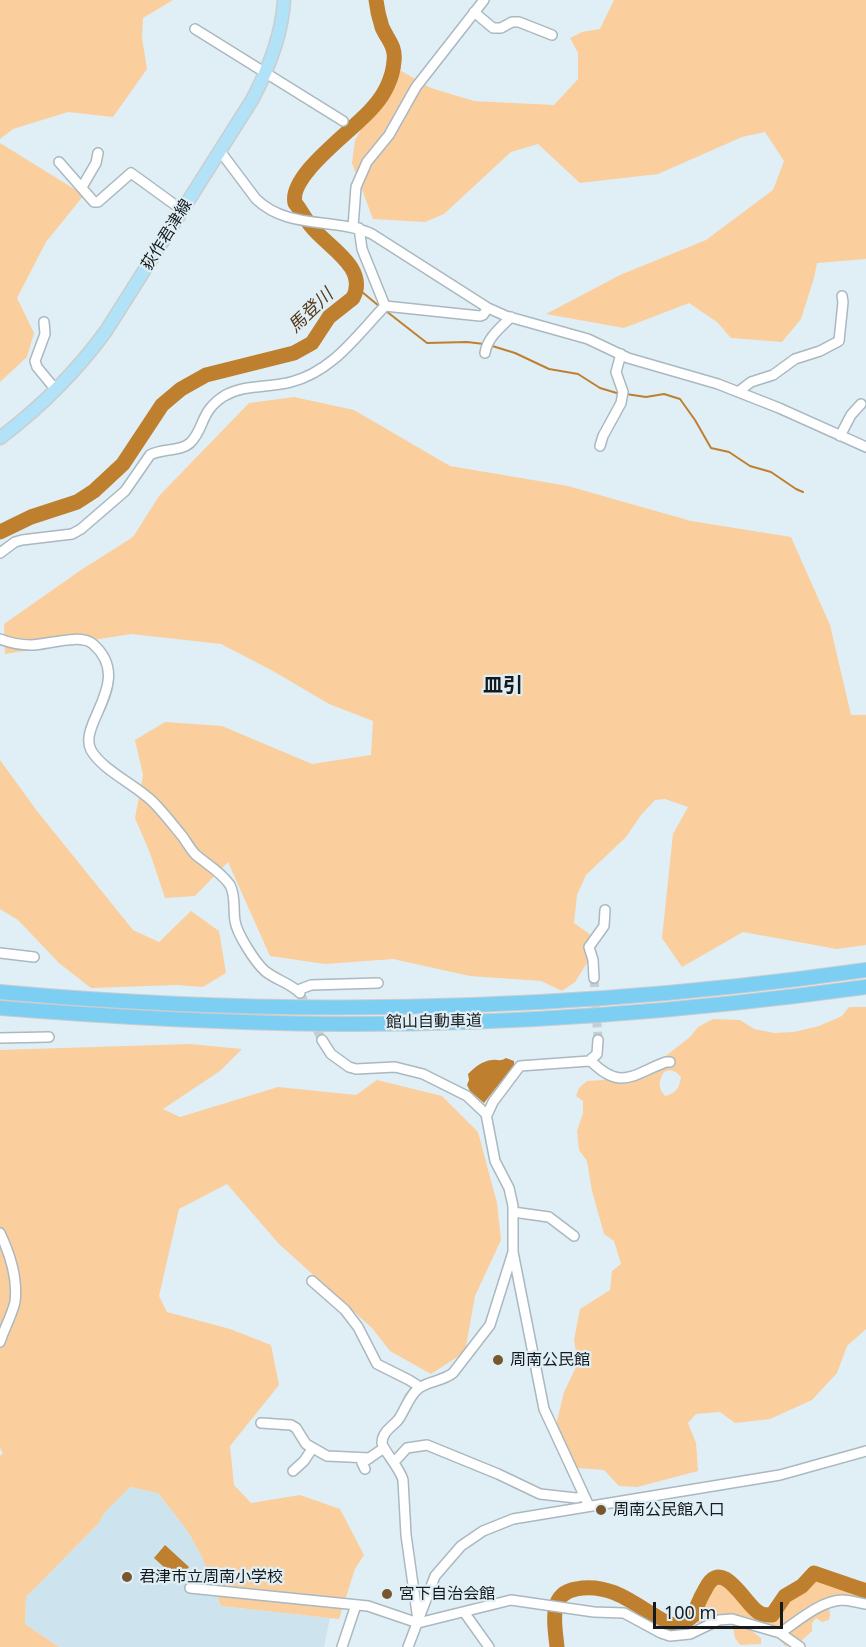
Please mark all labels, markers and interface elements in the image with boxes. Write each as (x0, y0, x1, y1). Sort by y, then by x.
street label: 荻作君津線 (138, 196, 196, 274)
water label: 馬登川 (284, 284, 338, 338)
district label: 皿引 (483, 674, 523, 698)
street label: 館山自動車道 (386, 1012, 482, 1032)
place label: 周南公民館 (510, 1350, 590, 1370)
marker: 周南公民館 (491, 1353, 505, 1367)
place label: 周南公民館入口 (613, 1500, 725, 1520)
marker: 周南公民館入口 (594, 1503, 608, 1517)
place label: 君津市立周南小学校 (139, 1567, 283, 1587)
marker: 君津市立周南小学校 (120, 1570, 134, 1584)
place label: 宮下自治会館 (399, 1584, 495, 1604)
marker: 宮下自治会館 (380, 1587, 394, 1601)
scale bar (656, 1590, 786, 1628)
text: 100 m (664, 1600, 716, 1624)

